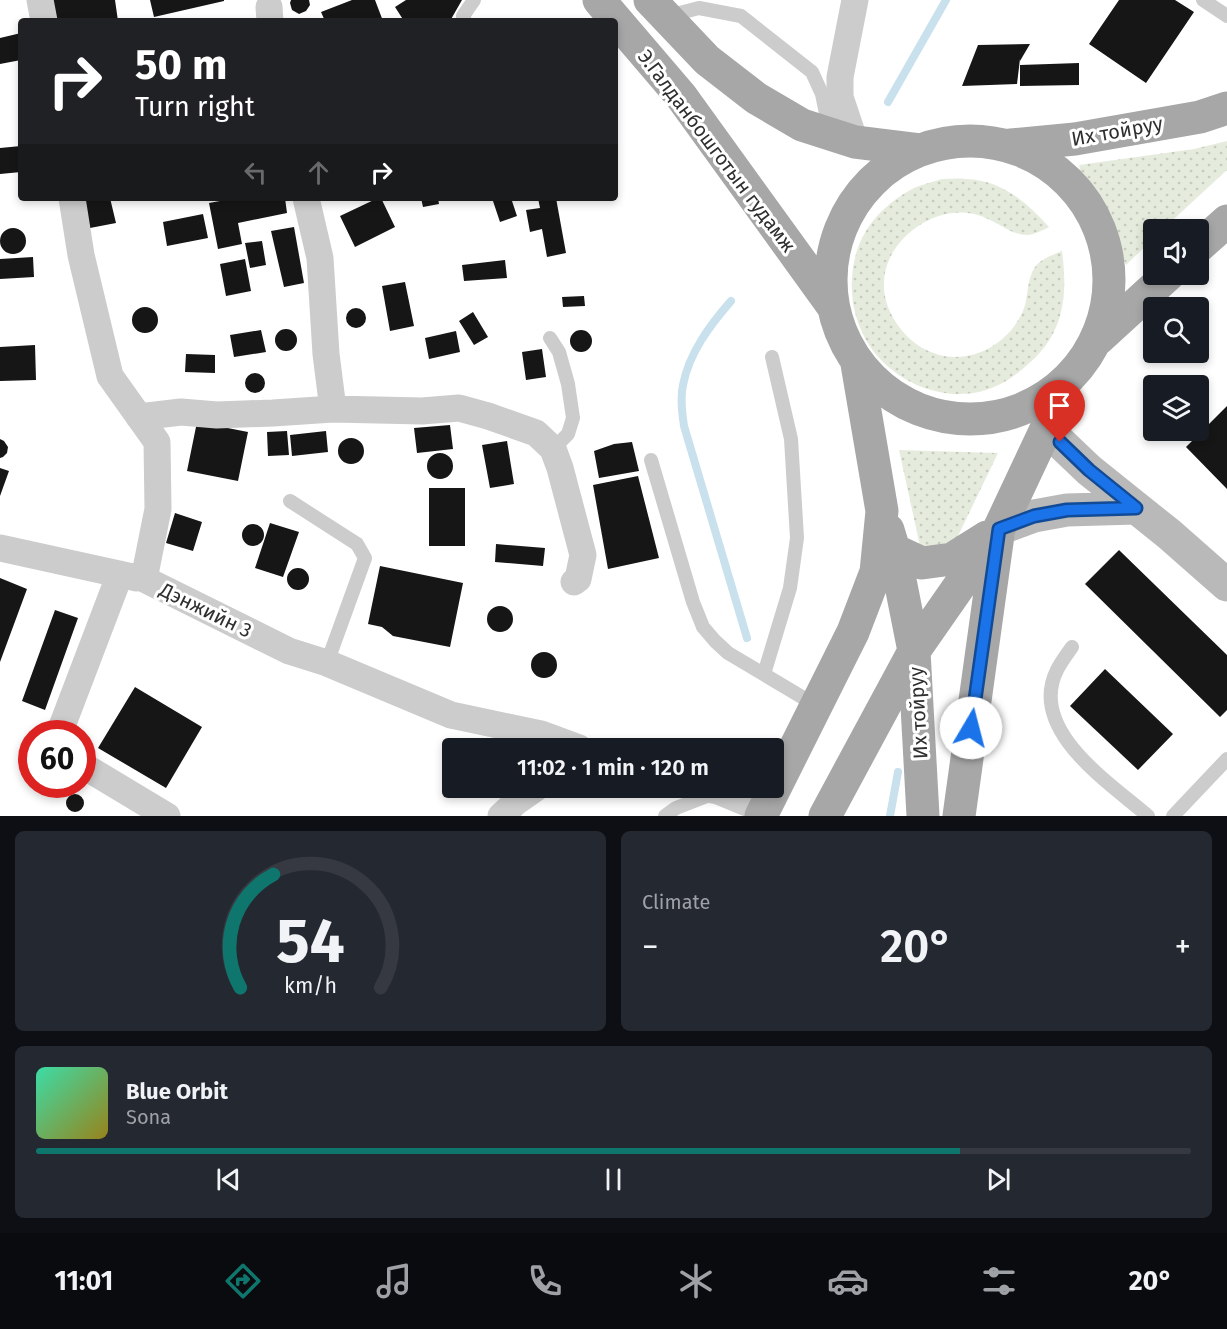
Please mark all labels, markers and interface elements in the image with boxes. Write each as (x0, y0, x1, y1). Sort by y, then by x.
text: 50 m (135, 40, 228, 90)
icon: right (36, 42, 114, 120)
street label: Э.Галданбошготын гудамж (633, 45, 801, 257)
text: Turn right (135, 91, 255, 123)
street label: Их тойруу (1069, 111, 1165, 151)
icon: left (239, 156, 272, 189)
icon: ahead (302, 156, 335, 189)
icon: right (365, 156, 398, 189)
map controls (1143, 219, 1209, 441)
button: sound (1143, 219, 1209, 285)
button: search (1143, 297, 1209, 363)
button: layers (1143, 375, 1209, 441)
pin (1034, 380, 1085, 442)
icon: arrive (1043, 389, 1076, 422)
street label: Дэнжийн 3 (155, 577, 256, 643)
street label: Их тойруу (904, 666, 932, 760)
position arrow (939, 696, 1003, 760)
speed limit sign: 60 (18, 720, 96, 798)
text: 11:02 · 1 min · 120 m (517, 754, 709, 781)
text: Climate (642, 890, 710, 914)
text: 54 (276, 904, 345, 979)
text: 20° (880, 920, 953, 974)
text: − (642, 927, 659, 967)
text: + (1175, 927, 1191, 967)
text: km/h (284, 973, 337, 999)
text: Blue Orbit (126, 1078, 228, 1105)
text: Sona (126, 1105, 171, 1129)
icon: previous (212, 1163, 245, 1196)
icon: pause (597, 1163, 630, 1196)
icon: next (982, 1163, 1015, 1196)
icon: directions (222, 1260, 264, 1302)
icon: music (373, 1260, 415, 1302)
icon: phone (524, 1260, 566, 1302)
icon: climate (675, 1260, 717, 1302)
icon: car (827, 1260, 869, 1302)
icon: filters (978, 1260, 1020, 1302)
text: 11:01 (55, 1265, 113, 1297)
text: 20° (1129, 1265, 1172, 1297)

